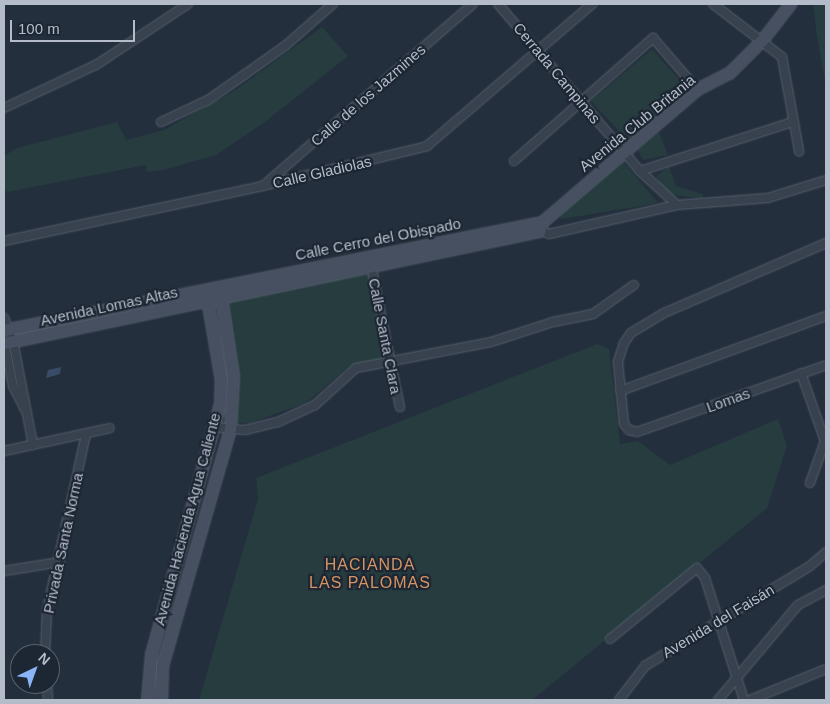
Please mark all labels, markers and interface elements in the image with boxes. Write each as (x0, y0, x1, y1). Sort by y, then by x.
scale bar (12, 10, 138, 42)
street label: Cerrada Campinas (510, 19, 604, 127)
text: 100 m (18, 20, 60, 37)
street label: Calle de los Jazmines (307, 40, 429, 150)
street label: Avenida Club Britania (575, 71, 699, 175)
street label: Calle Gladiolas (271, 152, 373, 192)
street label: Calle Cerro del Obispado (294, 214, 462, 264)
street label: Calle Santa Clara (365, 277, 405, 395)
street label: Avenida Lomas Altas (38, 283, 180, 329)
street label: Lomas (704, 384, 752, 416)
street label: Avenida Hacienda Agua Caliente (150, 410, 224, 628)
street label: Privada Santa Norma (39, 471, 87, 615)
district label: HACIANDA LAS PALOMAS (308, 555, 432, 593)
street label: Avenida del Faisán (659, 581, 777, 661)
north arrow (10, 644, 60, 694)
text: N (35, 649, 53, 668)

